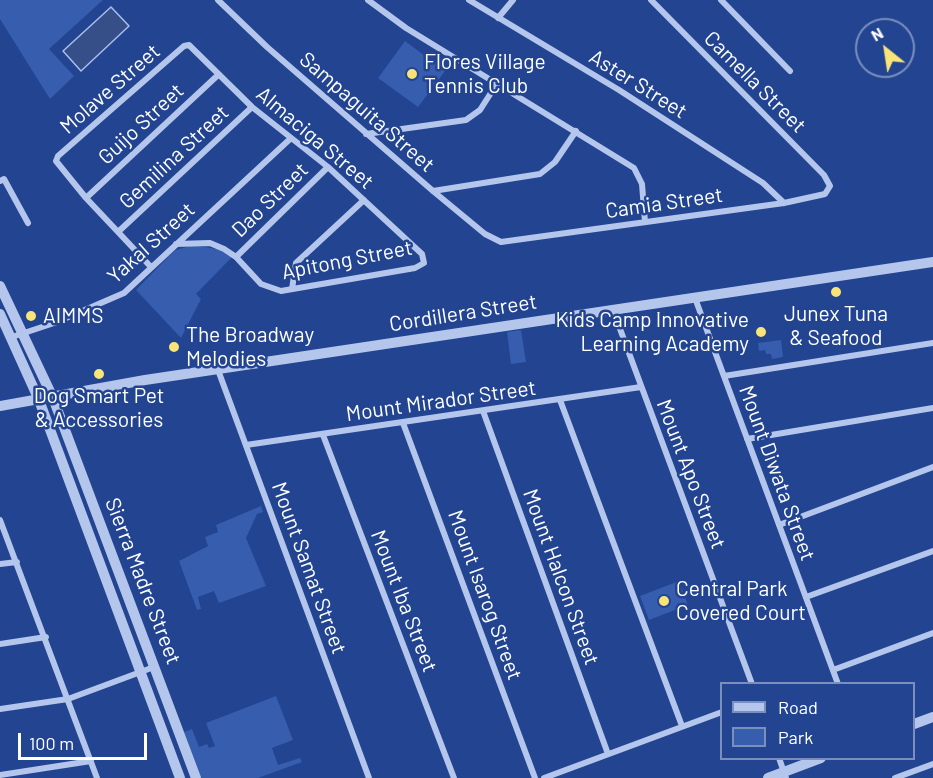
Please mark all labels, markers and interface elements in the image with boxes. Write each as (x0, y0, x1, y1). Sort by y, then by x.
north arrow (855, 18, 915, 78)
text: N (867, 23, 886, 45)
street label: Camella Street (699, 26, 811, 138)
street label: Molave Street (55, 39, 165, 139)
street label: Aster Street (584, 44, 692, 124)
street label: Sampaguita Street (294, 47, 440, 177)
place label: Flores Village Tennis Club (424, 49, 546, 99)
marker: Flores Village Tennis Club (405, 67, 419, 81)
street label: Guijo Street (93, 78, 189, 170)
street label: Almaciga Street (251, 82, 379, 194)
street label: Gemilina Street (114, 100, 234, 214)
street label: Dao Street (227, 157, 313, 243)
street label: Camia Street (604, 182, 724, 224)
street label: Yakal Street (102, 197, 200, 289)
street label: Apitong Street (280, 235, 414, 285)
marker: Junex Tuna & Seafood (829, 285, 843, 299)
street label: Cordillera Street (387, 289, 539, 337)
place label: Junex Tuna & Seafood (784, 301, 888, 351)
place label: AIMMS (43, 303, 103, 329)
place label: Kids Camp Innovative Learning Academy (555, 307, 749, 357)
marker: AIMMS (24, 309, 38, 323)
place label: The Broadway Melodies (186, 322, 314, 372)
marker: Kids Camp Innovative Learning Academy (754, 325, 768, 339)
marker: The Broadway Melodies (167, 340, 181, 354)
marker: Dog Smart Pet & Accessories (92, 367, 106, 381)
street label: Mount Mirador Street (344, 375, 538, 427)
street label: Mount Diwata Street (734, 382, 820, 564)
place label: Dog Smart Pet & Accessories (34, 383, 164, 433)
street label: Mount Apo Street (651, 396, 731, 552)
street label: Mount Samat Street (266, 479, 352, 657)
street label: Mount Halcon Street (517, 486, 605, 668)
street label: Sierra Madre Street (100, 494, 186, 668)
street label: Mount Isarog Street (443, 507, 527, 683)
street label: Mount Iba Street (365, 526, 443, 676)
place label: Central Park Covered Court (676, 576, 806, 626)
marker: Central Park Covered Court (657, 594, 671, 608)
legend (720, 682, 915, 760)
text: Road (778, 696, 818, 718)
scale bar (21, 721, 150, 759)
text: Park (778, 726, 813, 748)
text: 100 m (29, 732, 74, 754)

